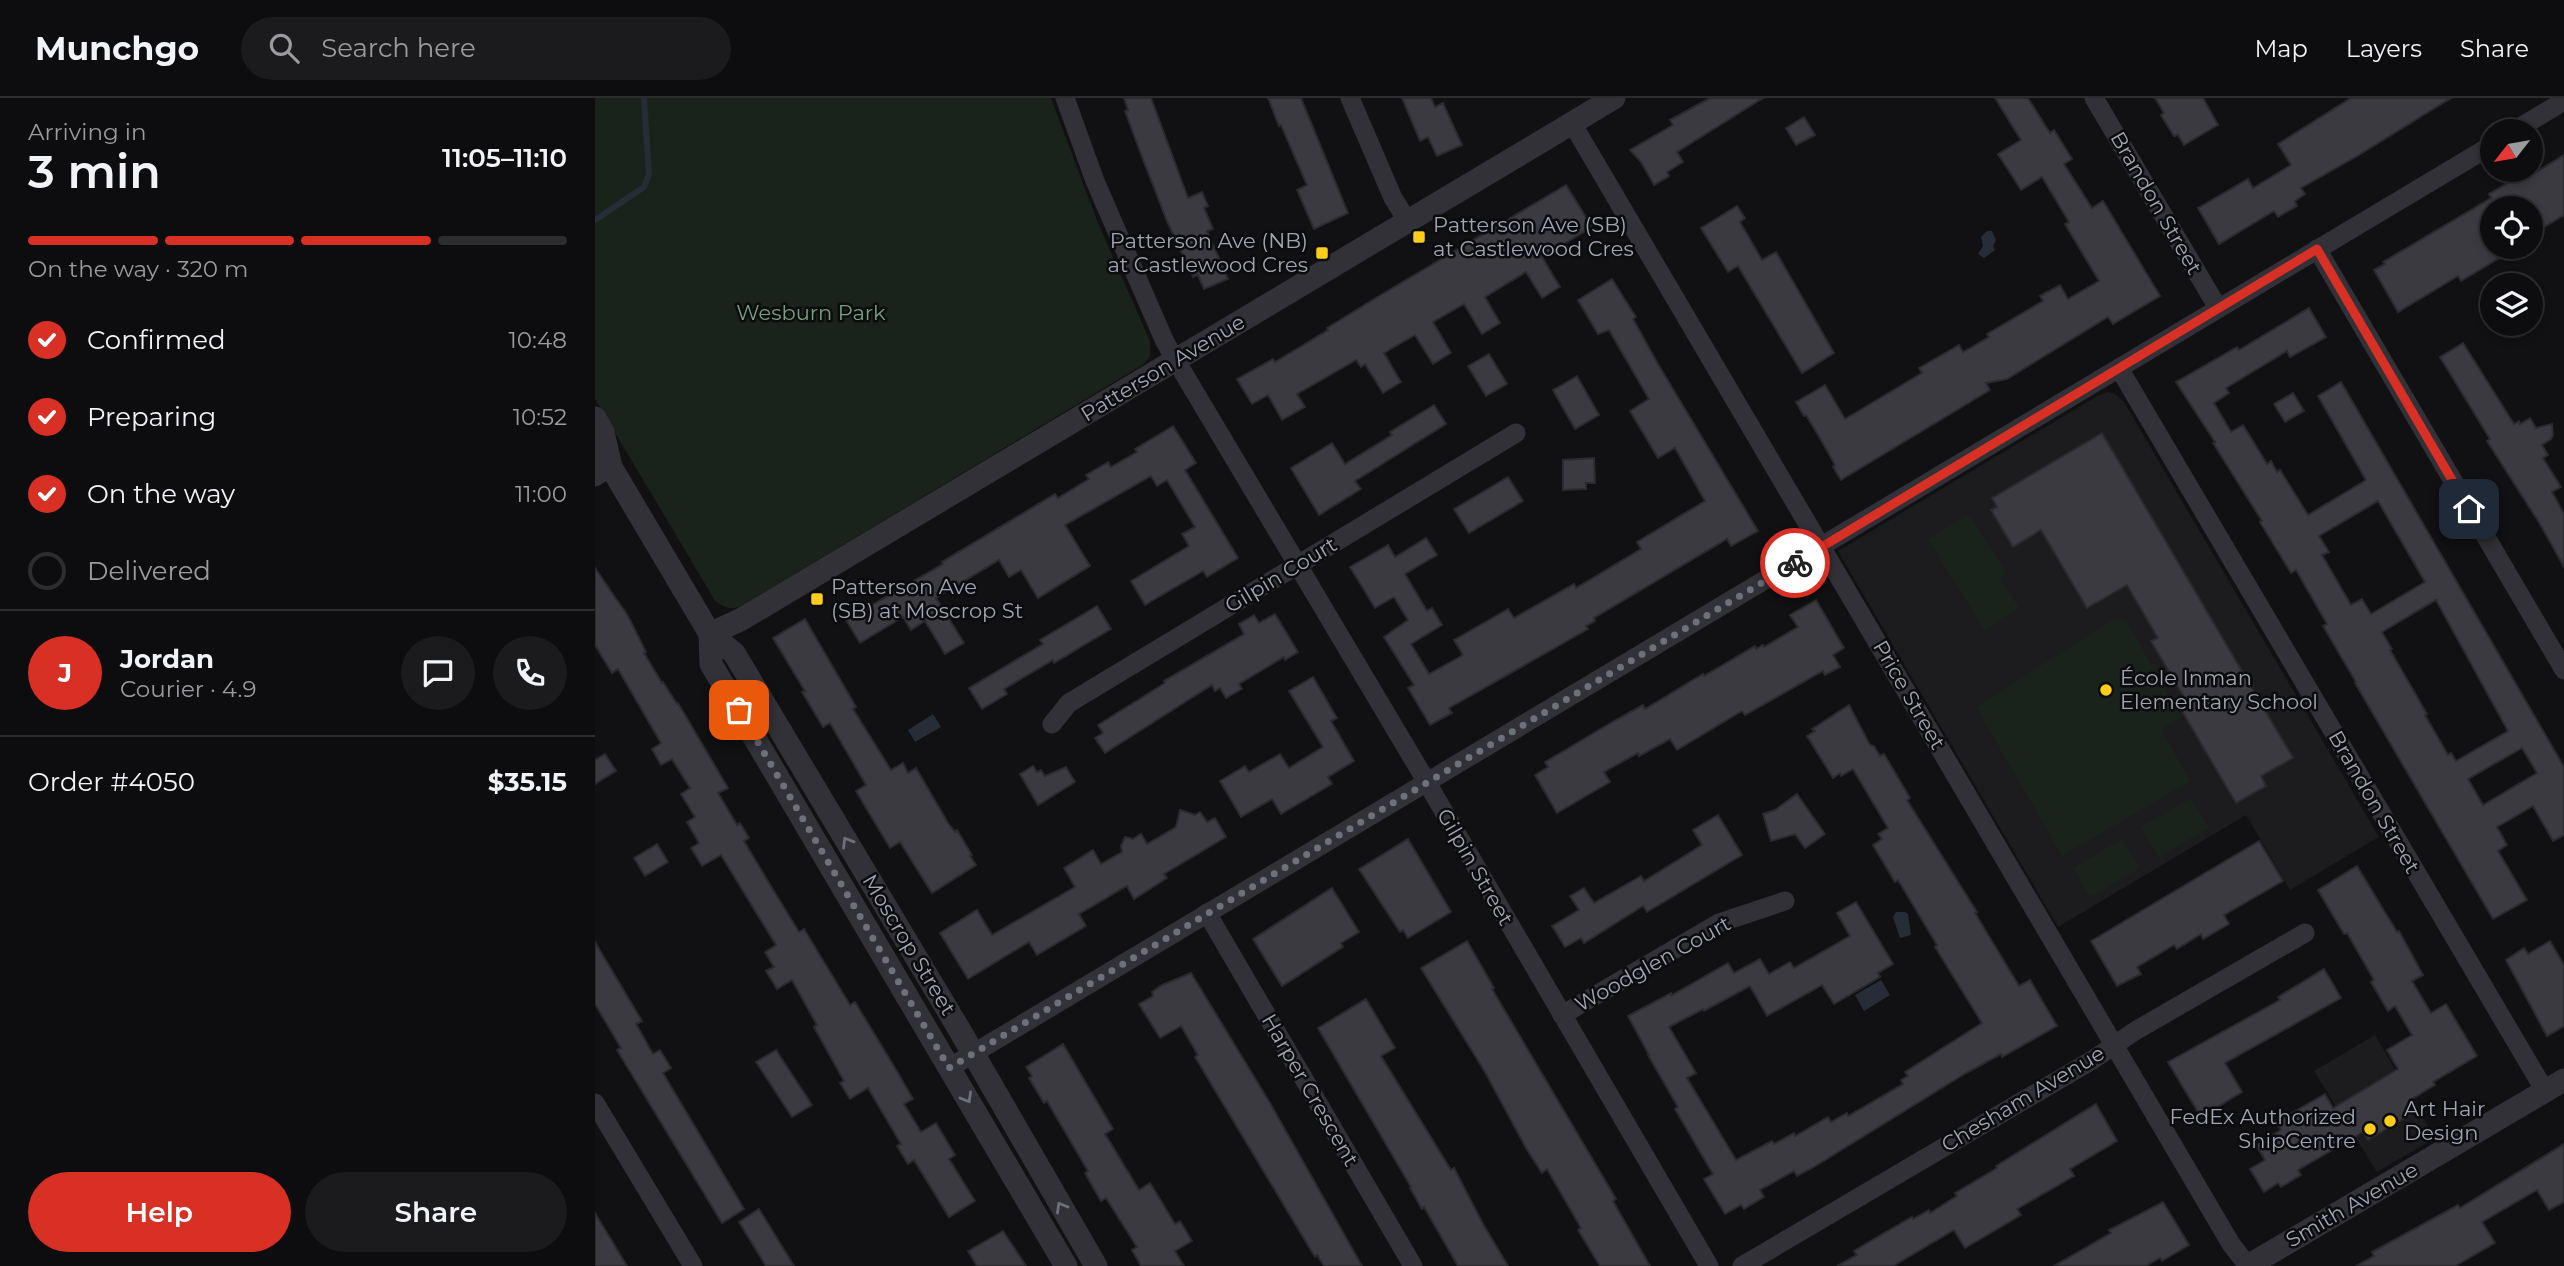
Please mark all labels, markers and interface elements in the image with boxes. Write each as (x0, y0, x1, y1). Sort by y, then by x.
search box (241, 17, 731, 80)
text: Munchgo (35, 28, 199, 68)
icon: search (265, 29, 303, 67)
text: Search here (321, 32, 476, 64)
text: Map (2254, 34, 2308, 63)
text: Layers (2346, 34, 2422, 63)
text: Share (2460, 34, 2529, 63)
text: Arriving in (28, 118, 147, 146)
north arrow (2480, 119, 2543, 182)
map controls (2480, 119, 2543, 336)
street label: Brandon Street (2105, 127, 2207, 279)
text: 11:05–11:10 (442, 142, 567, 174)
text: 3 min (28, 143, 161, 200)
button: locate (2480, 196, 2543, 259)
place label: Patterson Ave (SB) at Castlewood Cres (1433, 212, 1634, 261)
place label: Patterson Ave (NB) at Castlewood Cres (1107, 228, 1308, 277)
marker: Patterson Ave (SB) at Castlewood Cres (1411, 229, 1427, 245)
marker: Patterson Ave (NB) at Castlewood Cres (1314, 245, 1330, 261)
text: On the way · 320 m (28, 255, 248, 283)
button: layers (2480, 273, 2543, 336)
park label: Wesburn Park (736, 300, 886, 325)
street label: Patterson Avenue (1076, 309, 1249, 426)
icon: check (28, 321, 66, 359)
text: Confirmed (87, 324, 226, 356)
text: 10:48 (508, 326, 567, 354)
icon: check (28, 398, 66, 436)
text: Preparing (87, 401, 216, 433)
text: 10:52 (513, 403, 567, 431)
icon: check (28, 475, 66, 513)
text: On the way (87, 478, 235, 510)
pin (2439, 479, 2499, 539)
text: 11:00 (515, 480, 567, 508)
icon: home (2450, 490, 2488, 528)
courier (1760, 528, 1830, 598)
street label: Gilpin Court (1220, 531, 1341, 618)
icon: bike (1776, 544, 1814, 582)
text: Delivered (87, 555, 211, 587)
place label: Patterson Ave (SB) at Moscrop St (831, 574, 1023, 623)
marker: Patterson Ave (SB) at Moscrop St (809, 591, 825, 607)
button: chat (401, 636, 475, 710)
button: phone (493, 636, 567, 710)
street label: Price Street (1868, 636, 1951, 754)
text: Jordan (120, 643, 214, 675)
text: J (58, 657, 72, 689)
place label: École Inman Elementary School (2120, 665, 2318, 714)
text: Courier · 4.9 (120, 675, 256, 703)
pin (709, 680, 769, 740)
marker: École Inman Elementary School (2098, 682, 2114, 698)
icon: bag (720, 691, 758, 729)
street label: Brandon Street (2323, 726, 2425, 878)
text: Order #4050 (28, 766, 195, 798)
text: $35.15 (488, 766, 567, 798)
street label: Gilpin Street (1432, 804, 1519, 930)
one-way arrow (842, 836, 855, 849)
street label: Moscrop Street (858, 870, 961, 1020)
street label: Woodglen Court (1571, 910, 1735, 1017)
street label: Harper Crescent (1257, 1009, 1364, 1170)
street label: Chesham Avenue (1937, 1040, 2109, 1157)
one-way arrow (959, 1091, 972, 1104)
place label: Art Hair Design (2404, 1096, 2485, 1145)
place label: FedEx Authorized ShipCentre (2169, 1104, 2356, 1153)
marker: Art Hair Design (2382, 1113, 2398, 1129)
marker: FedEx Authorized ShipCentre (2362, 1121, 2378, 1137)
street label: Smith Avenue (2281, 1157, 2422, 1252)
button: Help (28, 1172, 291, 1252)
button: Share (305, 1172, 567, 1252)
one-way arrow (1057, 1201, 1070, 1214)

